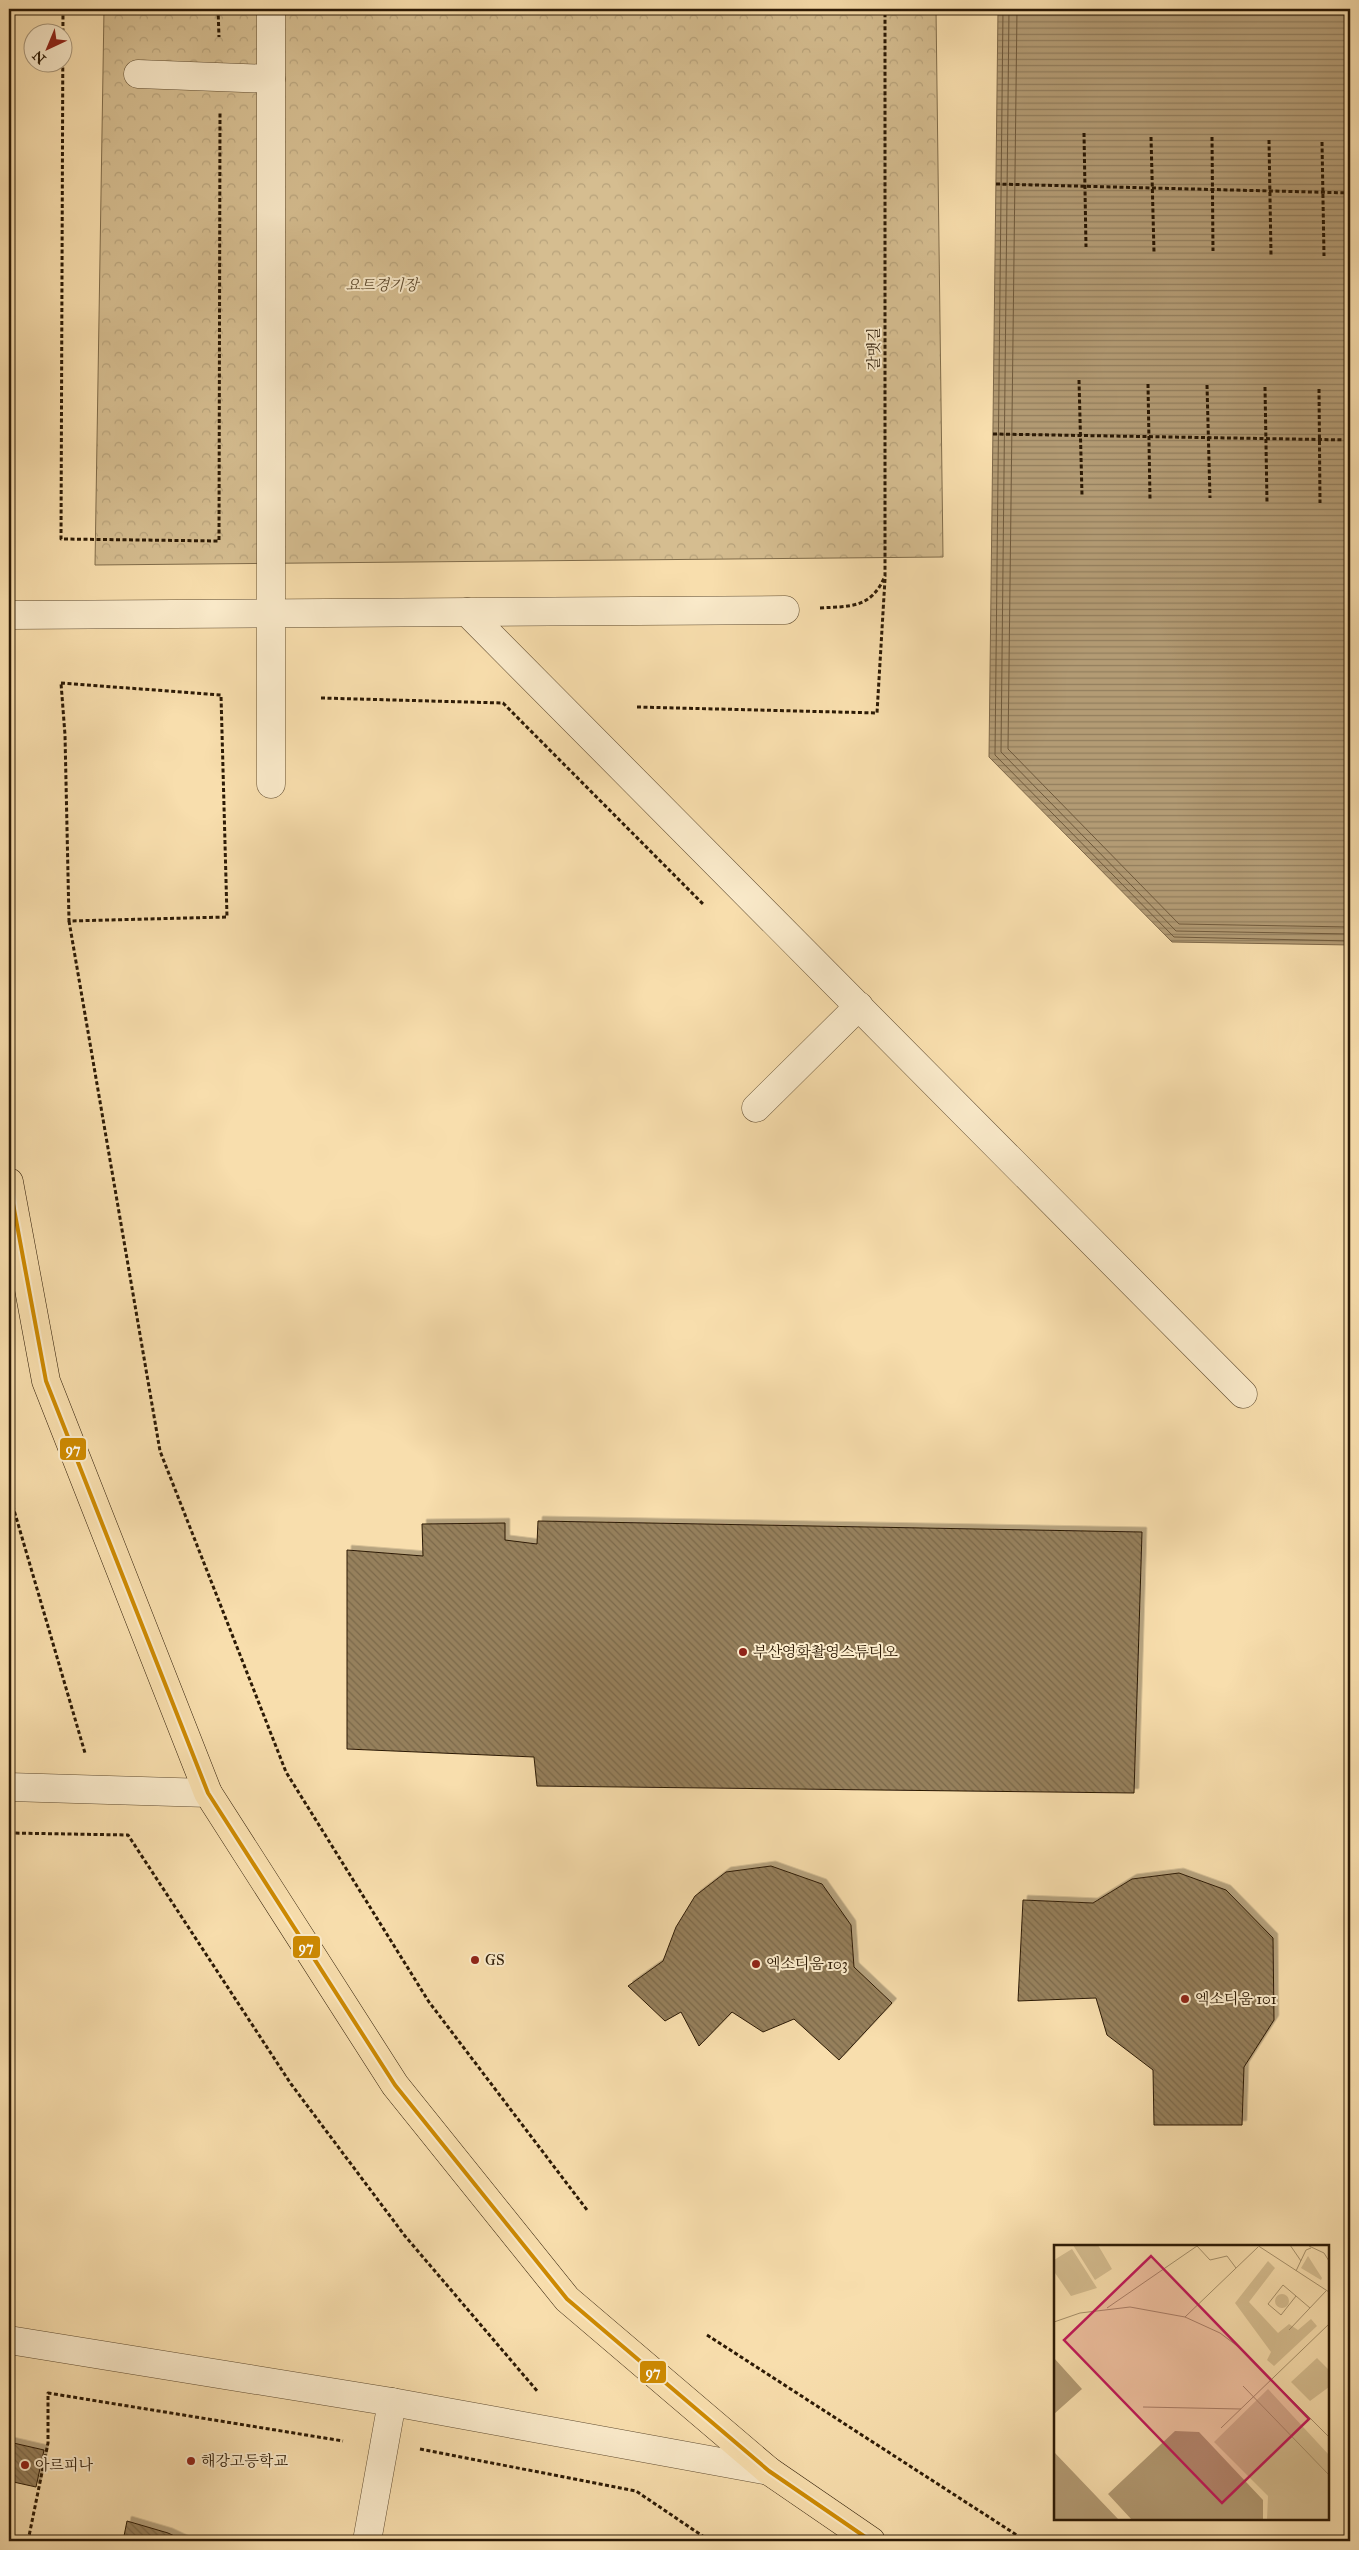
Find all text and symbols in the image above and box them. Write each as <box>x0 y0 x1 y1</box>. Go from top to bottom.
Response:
north arrow <box>22 22 72 72</box>
text: N <box>29 47 49 67</box>
park label: 요트경기장 <box>346 276 421 294</box>
street label: 갈맷길 <box>865 327 883 371</box>
line badge: 97 <box>59 1437 87 1461</box>
text: 97 <box>66 1441 81 1459</box>
place label: 부산영화촬영스튜디오 <box>753 1643 898 1661</box>
marker: 부산영화촬영스튜디오 <box>737 1646 749 1658</box>
line badge: 97 <box>292 1935 321 1959</box>
text: 97 <box>299 1939 314 1957</box>
place label: GS <box>485 1951 505 1969</box>
marker: GS <box>469 1954 481 1966</box>
place label: 엑소디움 103 <box>766 1955 848 1973</box>
marker: 엑소디움 103 <box>750 1958 762 1970</box>
place label: 엑소디움 101 <box>1195 1990 1277 2008</box>
marker: 엑소디움 101 <box>1179 1993 1191 2005</box>
inset map <box>1054 2245 1329 2520</box>
line badge: 97 <box>639 2360 667 2384</box>
text: 97 <box>646 2364 661 2382</box>
place label: 해강고등학교 <box>201 2452 288 2470</box>
marker: 해강고등학교 <box>185 2455 197 2467</box>
place label: 아르피나 <box>35 2456 93 2474</box>
marker: 아르피나 <box>19 2459 31 2471</box>

